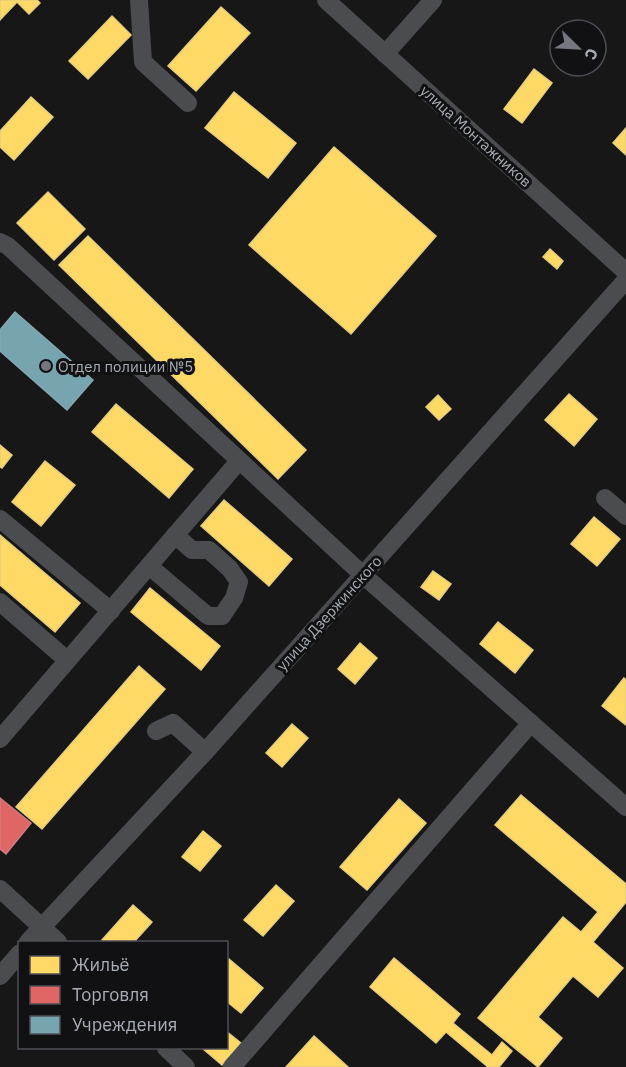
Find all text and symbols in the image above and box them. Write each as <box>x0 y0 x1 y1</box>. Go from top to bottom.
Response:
north arrow <box>548 18 608 78</box>
text: С <box>580 45 603 63</box>
street label: улица Монтажников <box>416 81 536 191</box>
place label: Отдел полиции №5 <box>58 357 193 376</box>
marker: Отдел полиции №5 <box>39 359 53 373</box>
street label: улица Дзержинского <box>272 552 386 674</box>
legend <box>18 941 228 1049</box>
text: Жильё <box>72 953 130 976</box>
text: Торговля <box>72 983 149 1006</box>
text: Учреждения <box>72 1013 177 1036</box>

